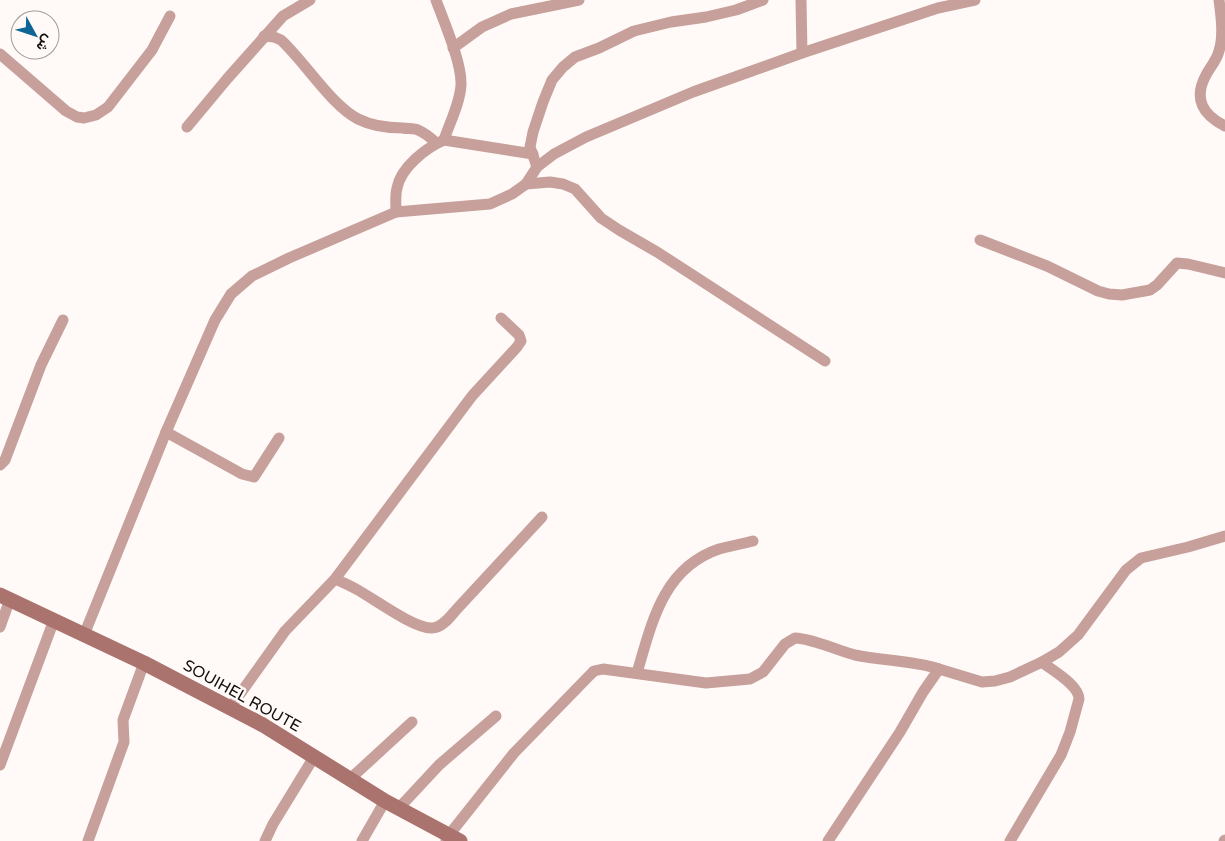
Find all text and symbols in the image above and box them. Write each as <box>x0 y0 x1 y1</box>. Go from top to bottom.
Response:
north arrow <box>10 10 60 60</box>
text: ش <box>33 31 56 55</box>
street label: SOUIHEL ROUTE <box>180 655 304 737</box>

